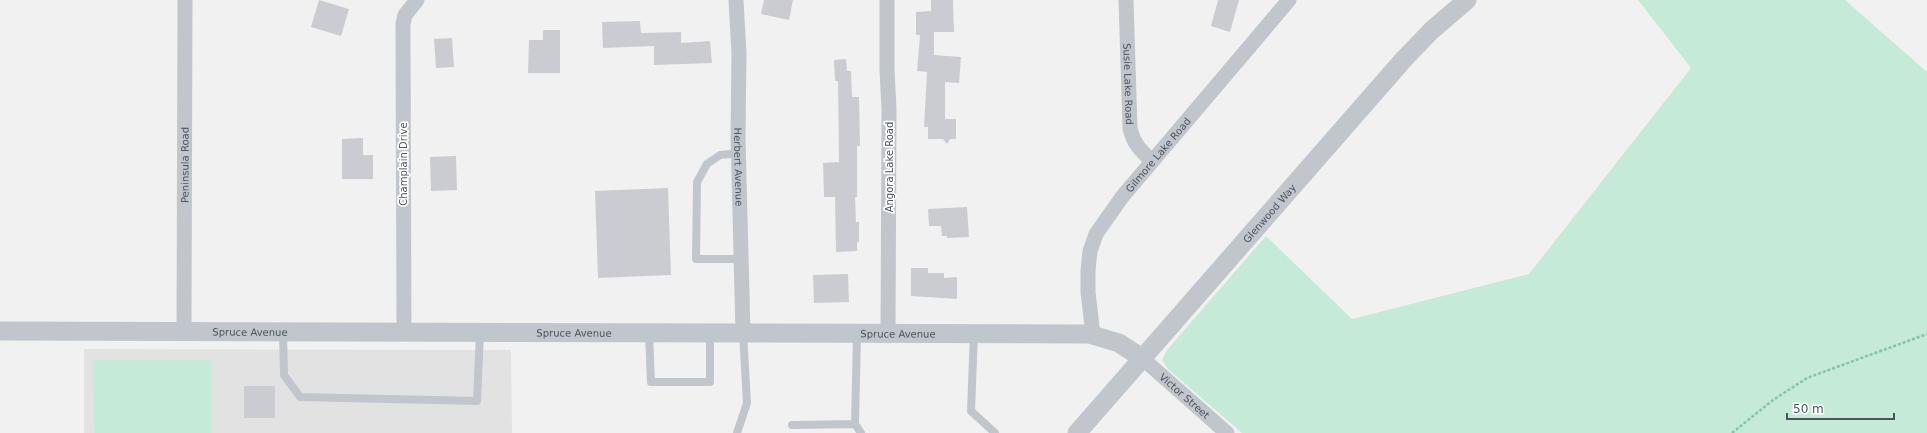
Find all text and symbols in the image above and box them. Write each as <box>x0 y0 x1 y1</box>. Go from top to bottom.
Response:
street label: Susie Lake Road <box>1121 43 1135 125</box>
street label: Gilmore Lake Road <box>1124 116 1193 195</box>
street label: Champlain Drive <box>398 122 409 206</box>
street label: Angora Lake Road <box>884 122 895 212</box>
street label: Peninsula Road <box>179 127 191 203</box>
street label: Herbert Avenue <box>732 127 745 206</box>
street label: Glenwood Way <box>1241 182 1298 245</box>
street label: Spruce Avenue <box>212 327 288 338</box>
street label: Spruce Avenue <box>536 327 612 339</box>
street label: Spruce Avenue <box>860 328 936 340</box>
street label: Victor Street <box>1157 371 1212 421</box>
scale bar <box>1787 395 1894 421</box>
text: 50 m <box>1793 402 1824 416</box>

